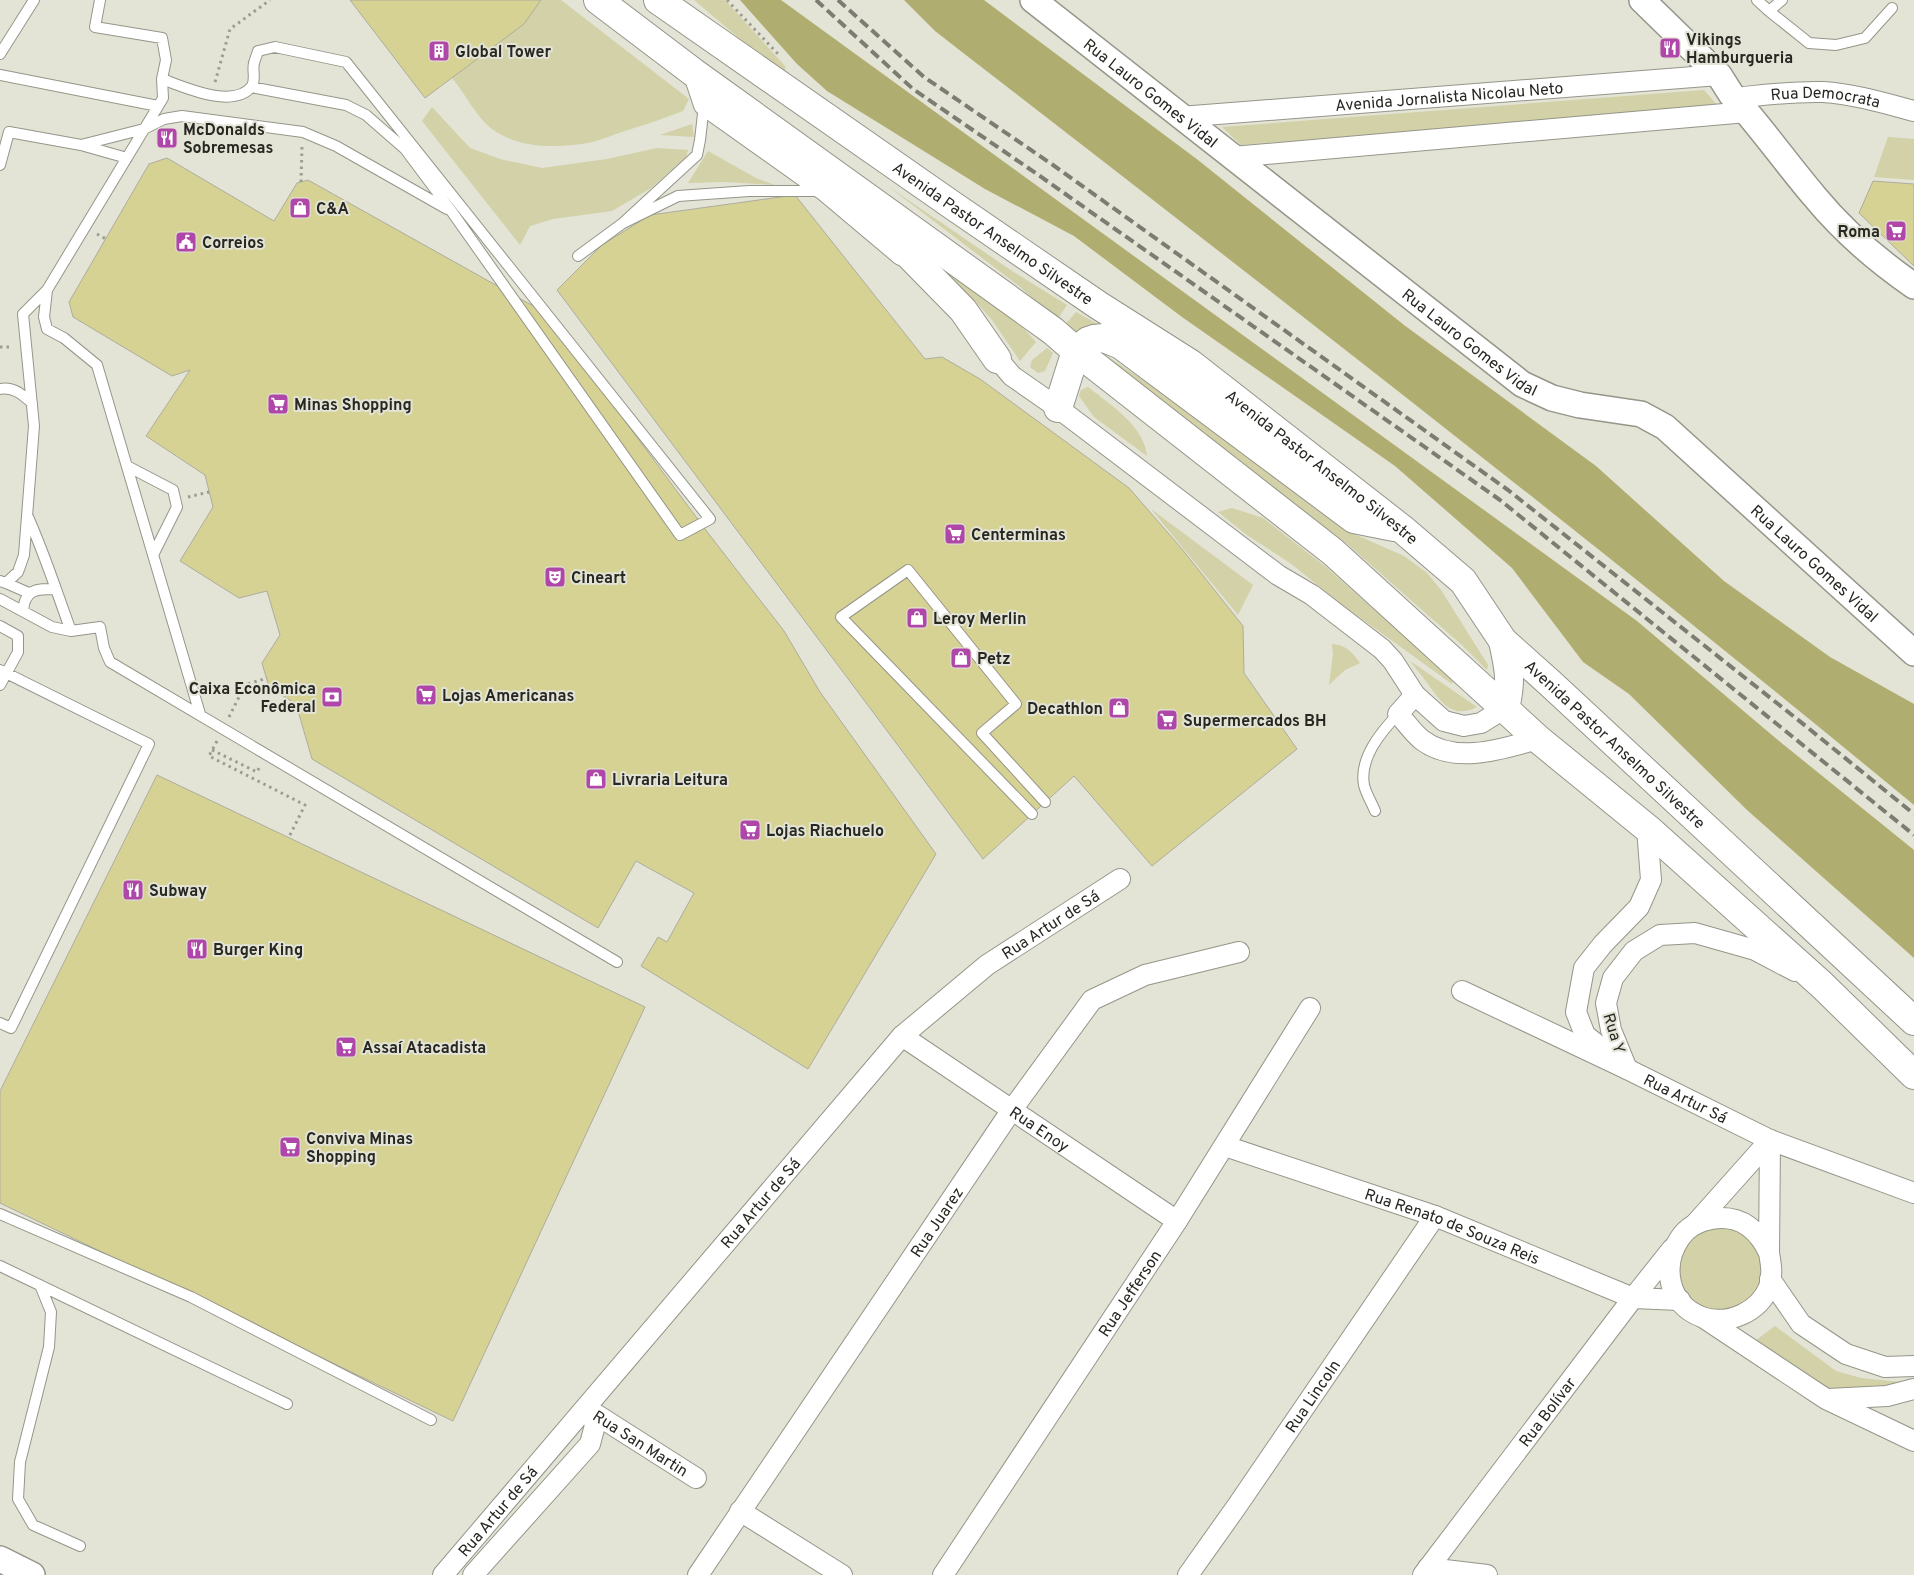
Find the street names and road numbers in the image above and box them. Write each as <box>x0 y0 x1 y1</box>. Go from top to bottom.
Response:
street label: Rua Lauro Gomes Vidal <box>1078 35 1221 153</box>
street label: Avenida Jornalista Nicolau Neto <box>1335 79 1564 117</box>
street label: Rua Democrata <box>1770 84 1882 114</box>
street label: Avenida Pastor Anselmo Silvestre <box>888 158 1096 310</box>
street label: Rua Lauro Gomes Vidal <box>1397 285 1540 402</box>
street label: Avenida Pastor Anselmo Silvestre <box>1221 387 1421 550</box>
street label: Rua Lauro Gomes Vidal <box>1745 501 1882 628</box>
street label: Avenida Pastor Anselmo Silvestre <box>1519 657 1709 834</box>
street label: Rua Artur de Sá <box>999 887 1104 965</box>
street label: Rua Y <box>1597 1011 1629 1056</box>
street label: Rua Artur Sá <box>1639 1071 1730 1129</box>
street label: Rua Enoy <box>1005 1103 1072 1158</box>
street label: Rua Artur de Sá <box>717 1155 806 1253</box>
street label: Rua Juarez <box>907 1184 969 1262</box>
street label: Rua Renato de Souza Reis <box>1362 1185 1542 1270</box>
street label: Rua Jefferson <box>1095 1247 1167 1341</box>
street label: Rua Lincoln <box>1282 1357 1346 1437</box>
street label: Rua Bolívar <box>1516 1374 1581 1452</box>
street label: Rua San Martin <box>588 1407 691 1482</box>
street label: Rua Artur de Sá <box>455 1463 543 1562</box>

